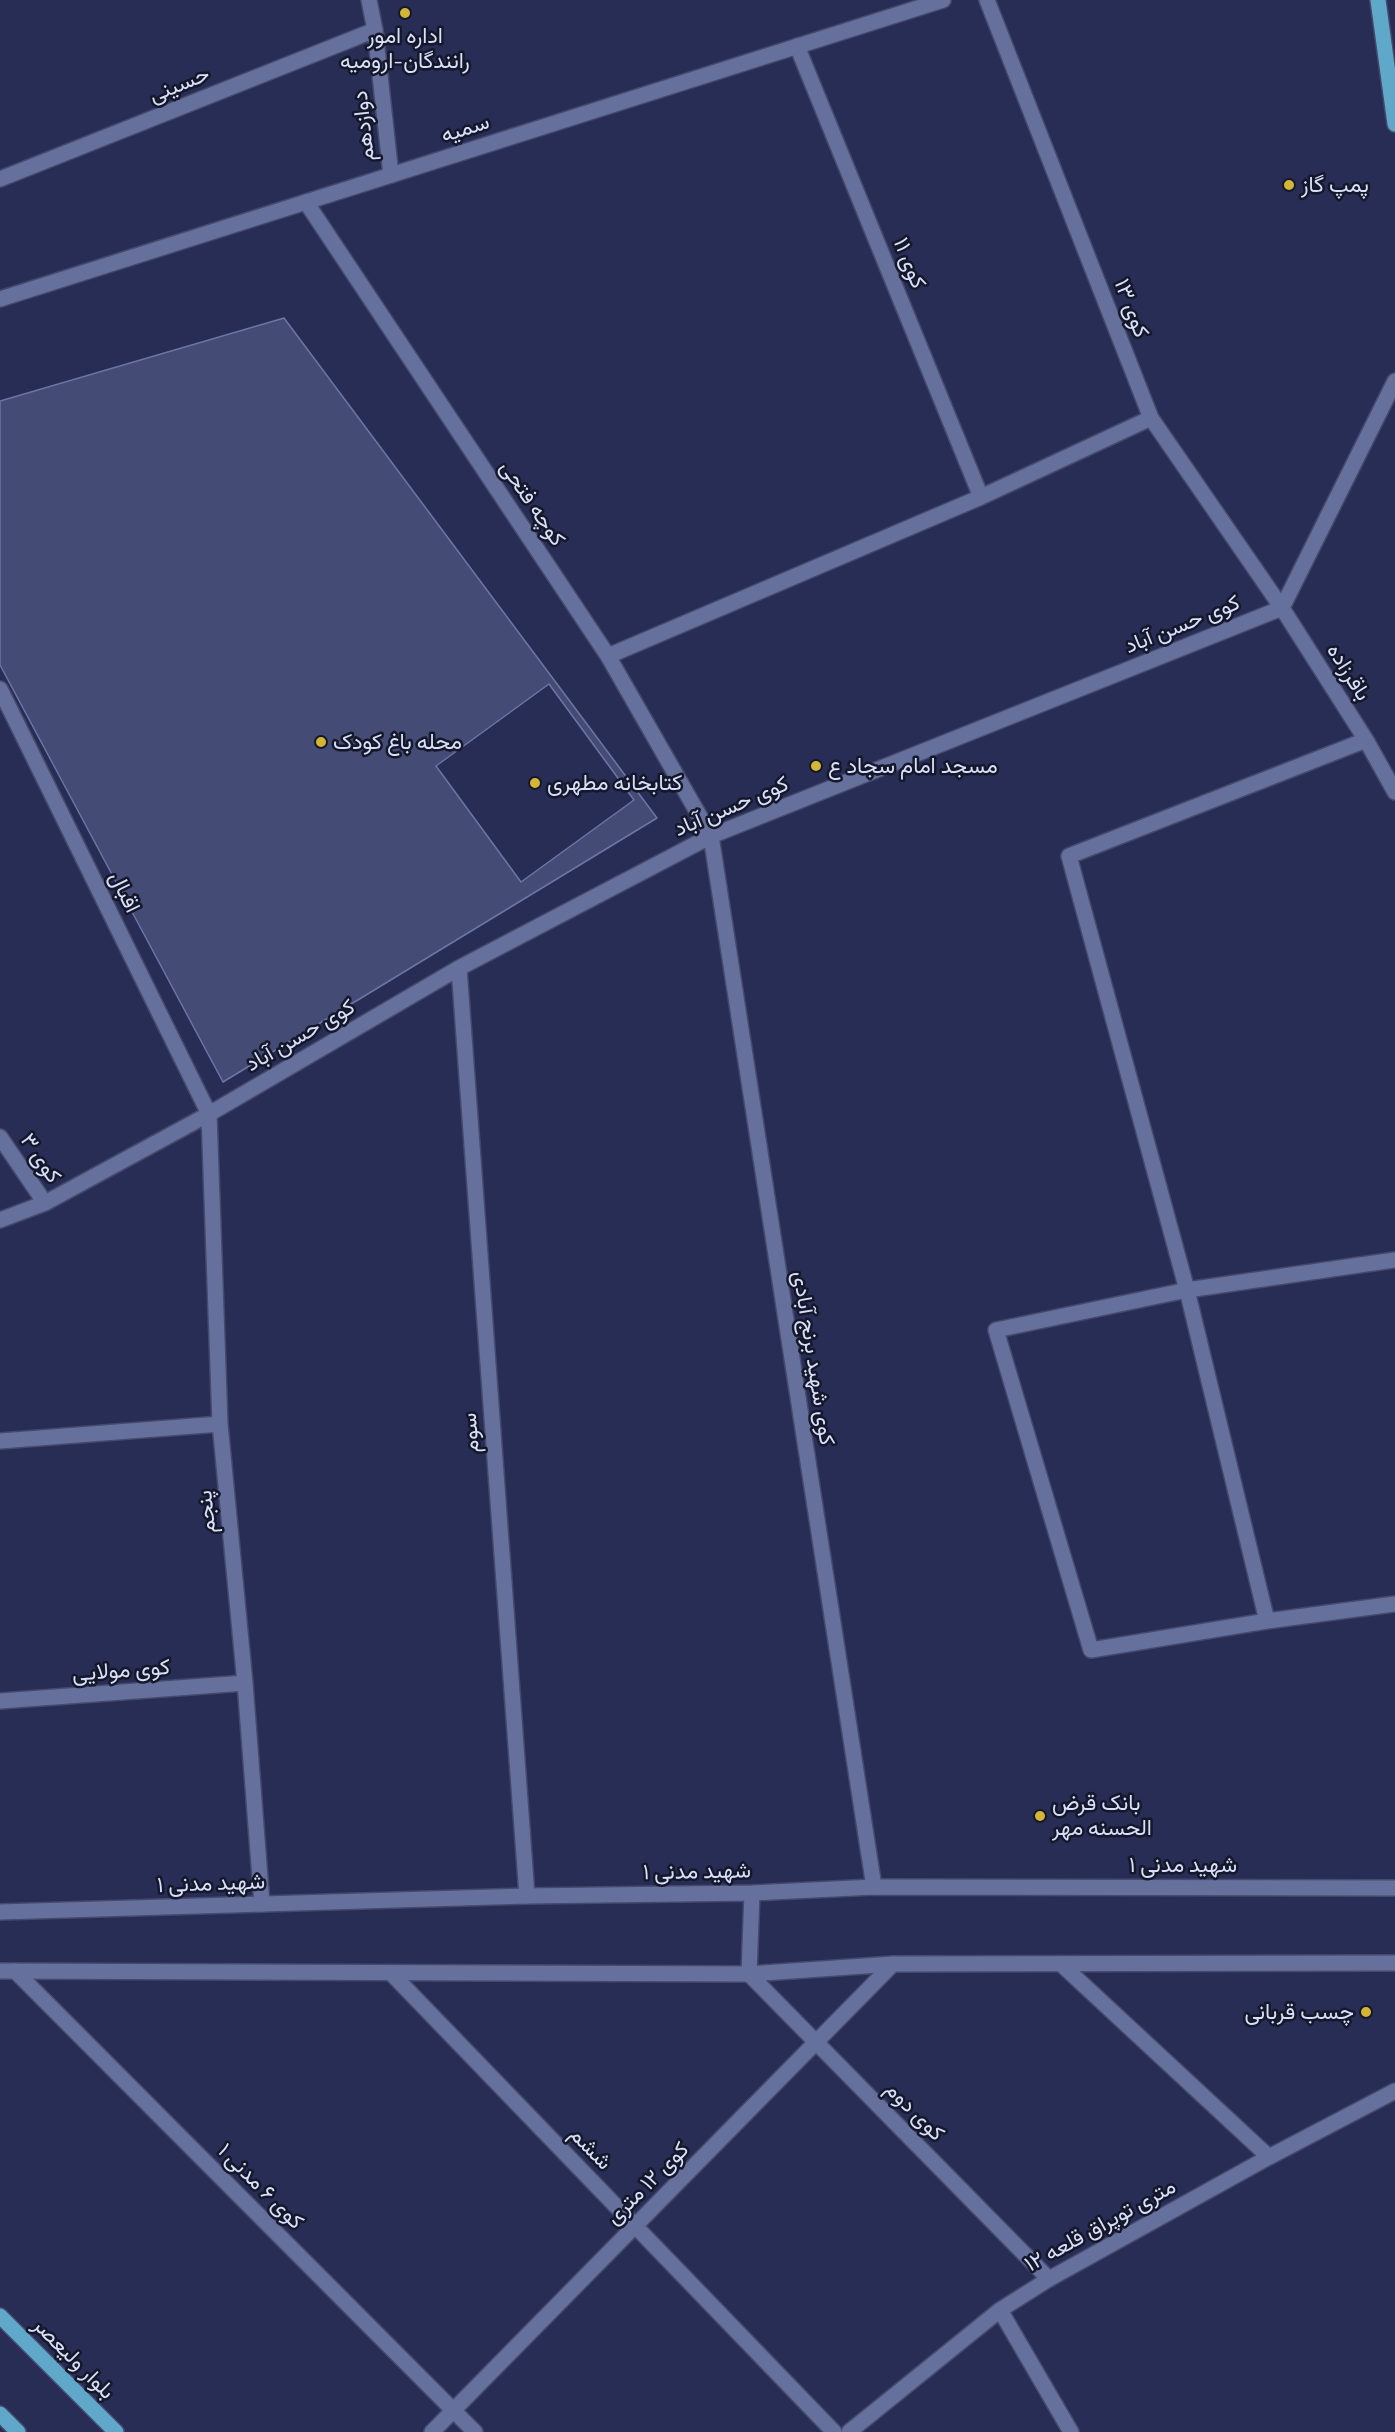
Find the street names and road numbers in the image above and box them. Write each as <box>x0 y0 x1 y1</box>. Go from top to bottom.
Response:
street label: حسینی <box>145 60 213 108</box>
street label: دوازدهم <box>346 89 380 163</box>
street label: سمیه <box>437 108 493 148</box>
street label: کوی ۱۱ <box>888 234 932 292</box>
street label: کوی ۱۳ <box>1109 275 1155 341</box>
street label: کوچه فتحی <box>495 455 571 551</box>
street label: کوی حسن آباد <box>1121 589 1243 659</box>
street label: باقرزاده <box>1321 639 1377 705</box>
street label: کوی حسن آباد <box>670 770 792 842</box>
street label: اقبال <box>104 867 146 917</box>
street label: کوی حسن آباد <box>241 993 359 1077</box>
street label: کوی ۳ <box>15 1128 67 1188</box>
street label: کوی شهید برنج آبادی <box>787 1269 841 1447</box>
street label: سوم <box>455 1412 485 1454</box>
street label: پنجم <box>191 1489 221 1535</box>
street label: کوی مولایی <box>71 1653 171 1687</box>
street label: شهید مدنی ۱ <box>1129 1852 1237 1878</box>
street label: شهید مدنی ۱ <box>643 1857 751 1885</box>
street label: شهید مدنی ۱ <box>157 1868 265 1898</box>
street label: کوی دوم <box>880 2076 950 2146</box>
street label: ششم <box>564 2121 618 2175</box>
street label: کوی ۱۲ متری <box>600 2136 694 2230</box>
street label: کوی ۶ مدنی ۱ <box>212 2137 310 2235</box>
street label: ۱۲ متری توپراق قلعه <box>1020 2173 1180 2277</box>
street label: بلوار ولیعصر <box>28 2312 120 2404</box>

